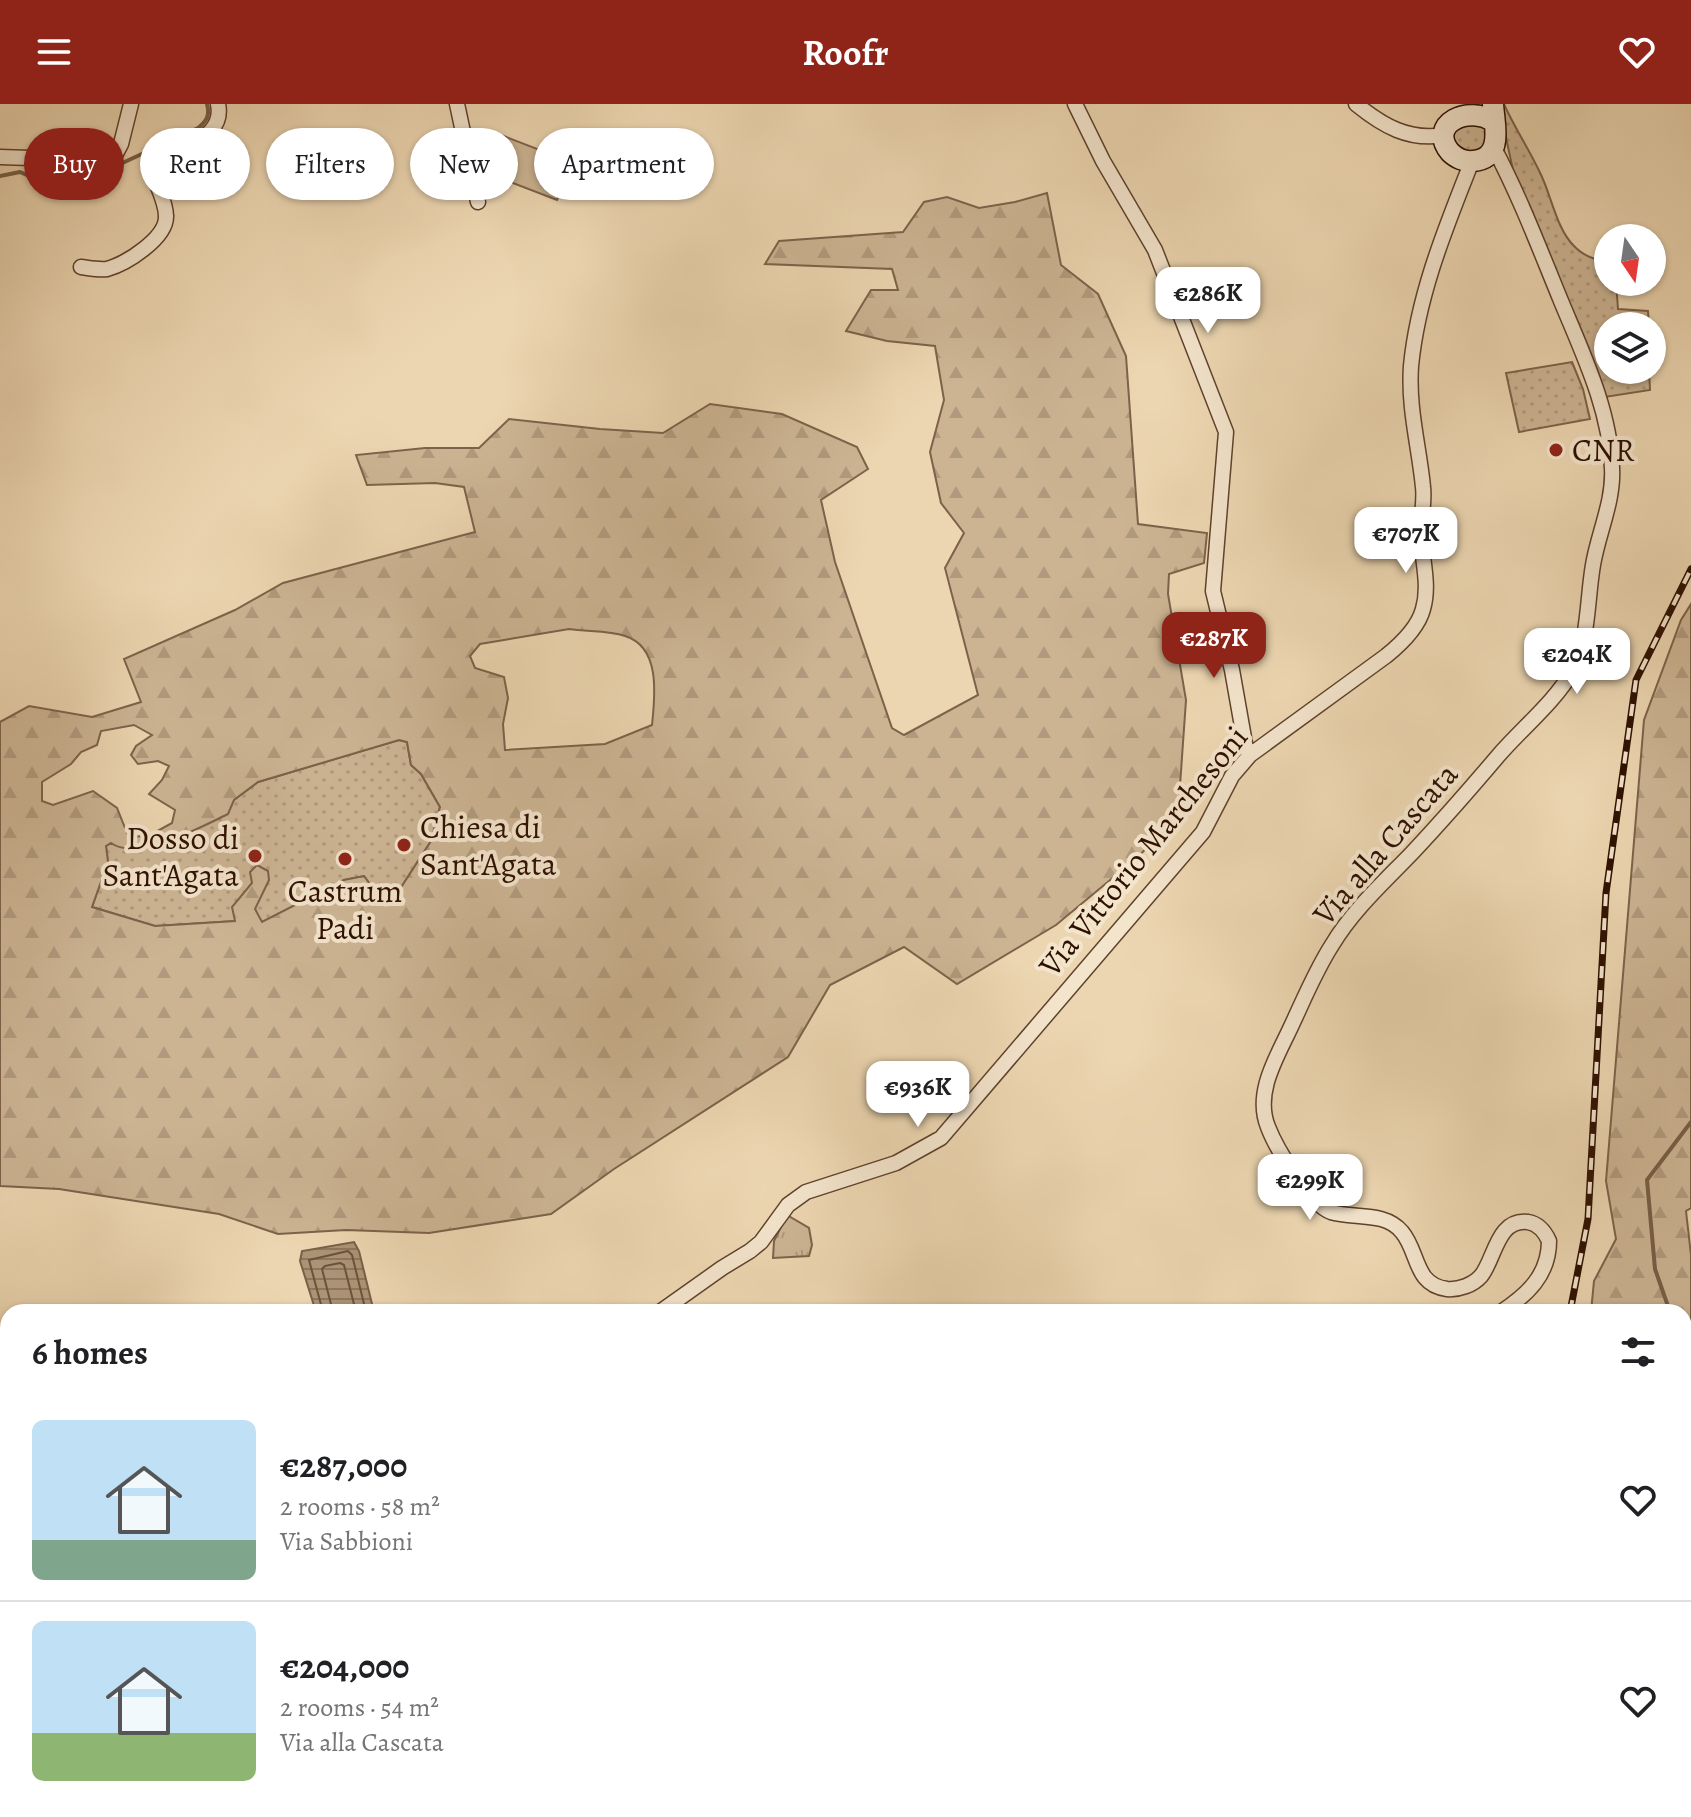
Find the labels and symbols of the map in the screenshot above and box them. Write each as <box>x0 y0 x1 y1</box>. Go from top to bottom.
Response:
north arrow <box>1594 224 1666 296</box>
pin: €286K <box>1152 267 1264 335</box>
place label: CNR <box>1572 428 1635 472</box>
marker: CNR <box>1547 441 1565 459</box>
pin: €707K <box>1350 507 1462 575</box>
pin: €287K <box>1158 612 1270 680</box>
pin: €204K <box>1521 628 1633 696</box>
street label: Via Vittorio Marchesoni <box>1028 717 1258 986</box>
street label: Via alla Cascata <box>1302 753 1468 935</box>
place label: Chiesa di Sant'Agata <box>420 805 557 886</box>
place label: Dosso di Sant'Agata <box>103 816 239 897</box>
marker: Chiesa di Sant'Agata <box>395 836 413 854</box>
marker: Dosso di Sant'Agata <box>246 847 264 865</box>
marker: Castrum Padi <box>336 850 354 868</box>
place label: Castrum Padi <box>288 869 402 950</box>
pin: €936K <box>862 1061 974 1129</box>
pin: €299K <box>1254 1154 1366 1222</box>

